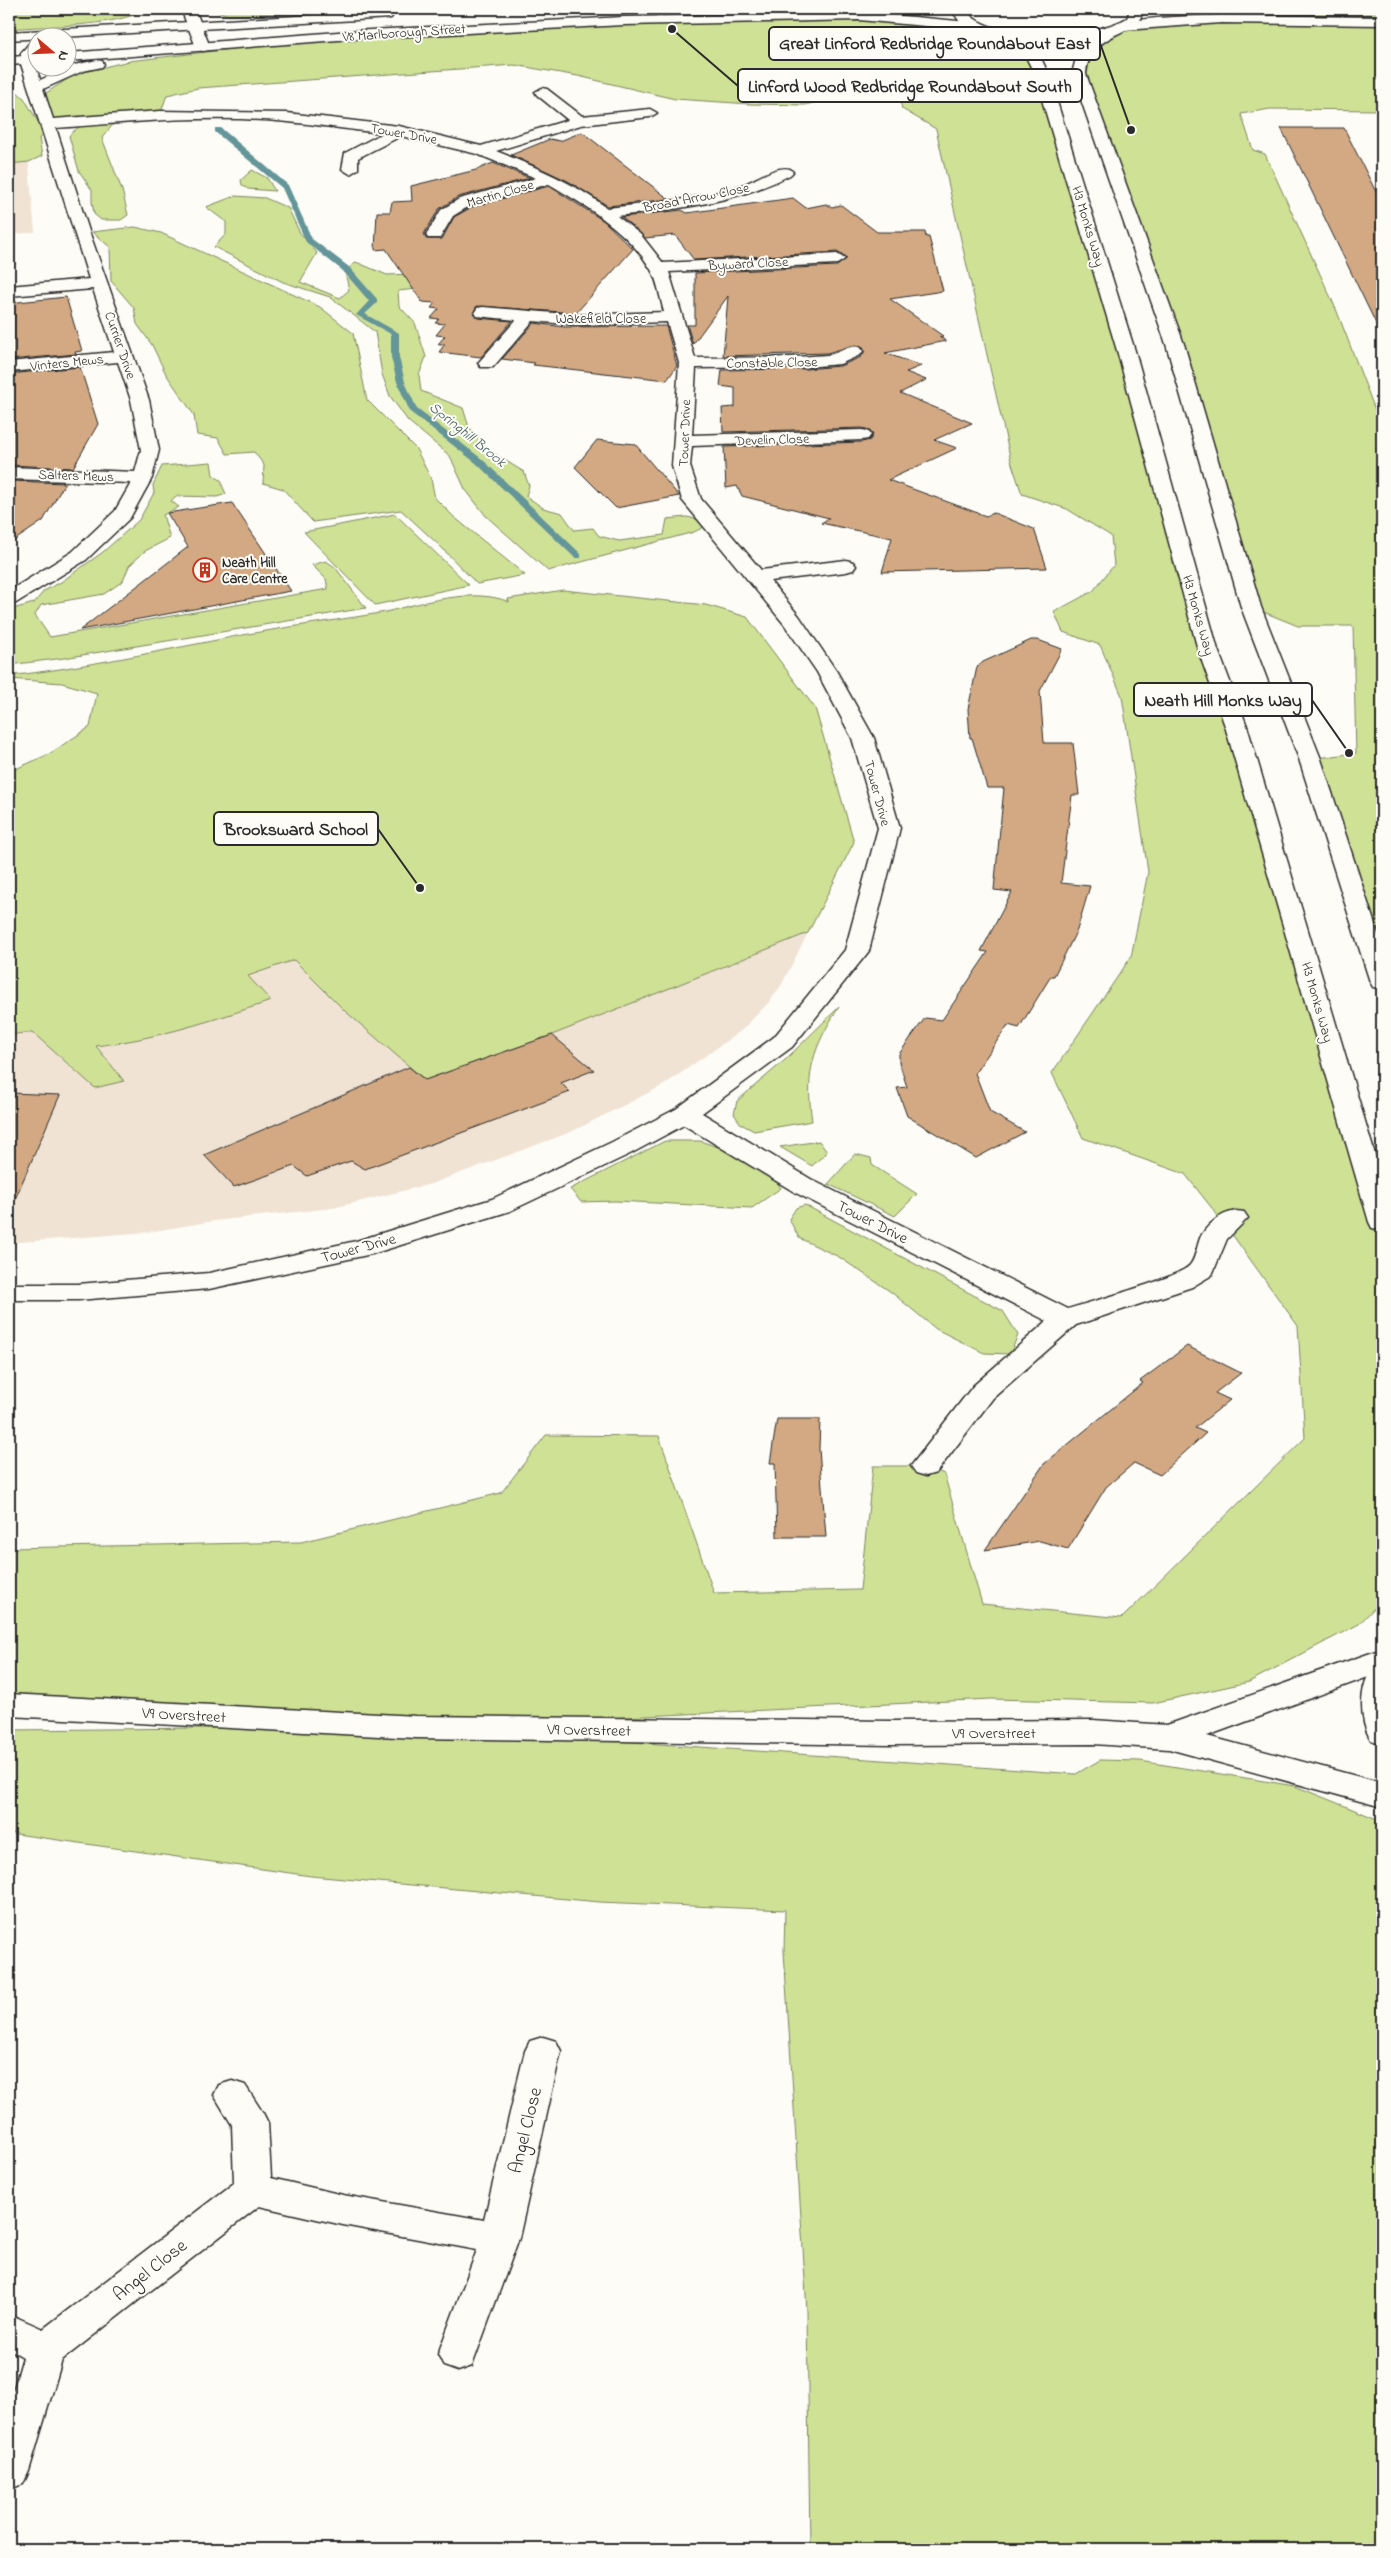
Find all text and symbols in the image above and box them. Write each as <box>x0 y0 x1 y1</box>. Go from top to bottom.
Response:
street label: V8 Marlborough Street <box>341 19 467 49</box>
callout: Great Linford Redbridge Roundabout East <box>769 27 1100 60</box>
north arrow <box>28 28 78 78</box>
text: Great Linford Redbridge Roundabout East <box>779 32 1092 59</box>
text: N <box>51 48 74 64</box>
callout: Linford Wood Redbridge Roundabout South <box>738 69 1082 102</box>
text: Linford Wood Redbridge Roundabout South <box>748 75 1072 102</box>
street label: Tower Drive <box>369 118 439 151</box>
street label: Martin Close <box>464 175 537 214</box>
street label: Broad Arrow Close <box>640 178 752 219</box>
street label: H3 Monks Way <box>1064 184 1110 270</box>
street label: Byward Close <box>706 252 790 278</box>
street label: Currier Drive <box>98 309 141 383</box>
street label: Wakefield Close <box>556 309 647 330</box>
street label: Vinters Mews <box>28 349 105 378</box>
street label: Constable Close <box>726 352 818 375</box>
water label: Springhill Brook <box>423 397 512 475</box>
street label: Tower Drive <box>674 398 697 467</box>
street label: Develin Close <box>733 429 810 452</box>
street label: Salters Mews <box>38 465 114 488</box>
place label: Neath Hill Care Centre <box>222 553 288 590</box>
building icon: Neath Hill Care Centre <box>192 557 218 583</box>
street label: H3 Monks Way <box>1175 573 1219 659</box>
callout: Neath Hill Monks Way <box>1134 683 1312 716</box>
text: Neath Hill Monks Way <box>1144 689 1302 716</box>
street label: Tower Drive <box>858 758 896 829</box>
callout: Brooksward School <box>214 812 378 845</box>
text: Brooksward School <box>223 818 368 844</box>
street label: H3 Monks Way <box>1294 960 1338 1046</box>
street label: Tower Drive <box>832 1195 913 1251</box>
street label: Tower Drive <box>318 1227 400 1270</box>
street label: V9 Overstreet <box>140 1702 227 1730</box>
street label: V9 Overstreet <box>546 1718 632 1744</box>
street label: V9 Overstreet <box>951 1722 1037 1746</box>
street label: Angel Close <box>503 2084 552 2177</box>
street label: Angel Close <box>108 2233 195 2310</box>

